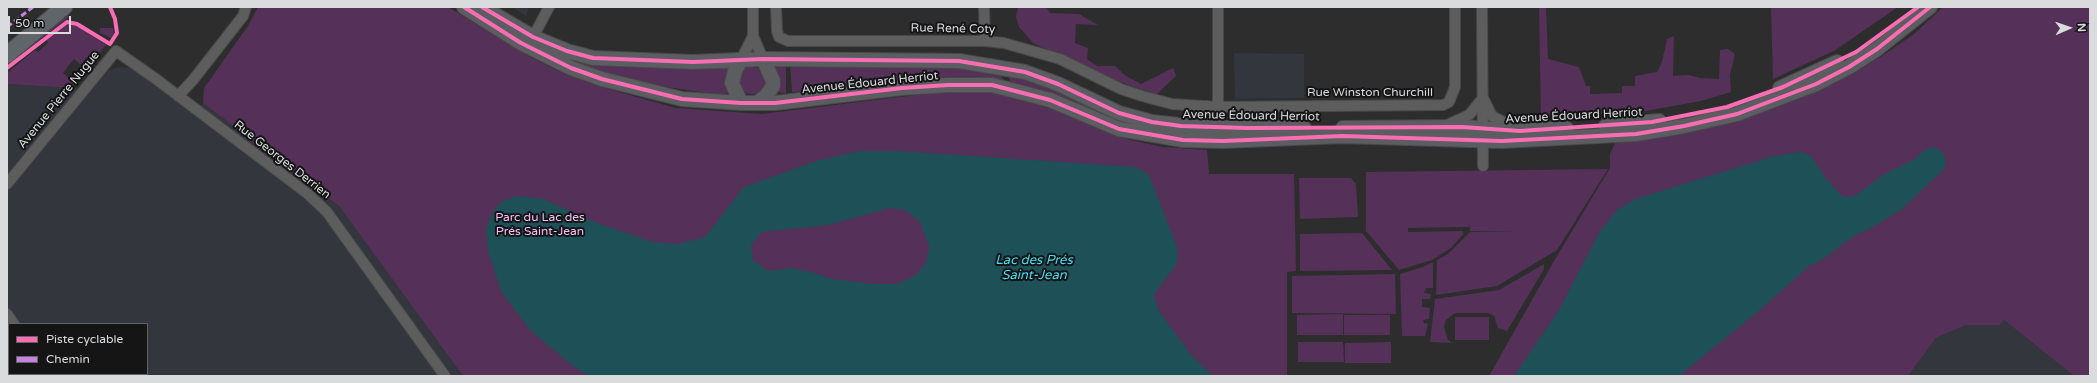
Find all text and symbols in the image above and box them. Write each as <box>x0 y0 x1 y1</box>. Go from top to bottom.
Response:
scale bar <box>10 8 73 34</box>
north arrow <box>2049 8 2089 48</box>
text: 50 m <box>15 16 44 30</box>
street label: Rue René Coty <box>911 21 995 37</box>
text: N <box>2075 23 2088 32</box>
street label: Avenue Pierre Nugue <box>15 48 103 152</box>
street label: Avenue Édouard Herriot <box>801 69 939 97</box>
street label: Rue Winston Churchill <box>1307 86 1433 100</box>
street label: Avenue Édouard Herriot <box>1505 105 1643 127</box>
street label: Avenue Édouard Herriot <box>1182 108 1320 124</box>
street label: Rue Georges Derrien <box>231 118 333 202</box>
park label: Parc du Lac des Prés Saint-Jean <box>495 211 585 239</box>
water label: Lac des Prés Saint-Jean <box>995 253 1073 284</box>
legend <box>8 323 148 375</box>
text: Piste cyclable <box>46 332 123 346</box>
text: Chemin <box>46 352 90 366</box>

